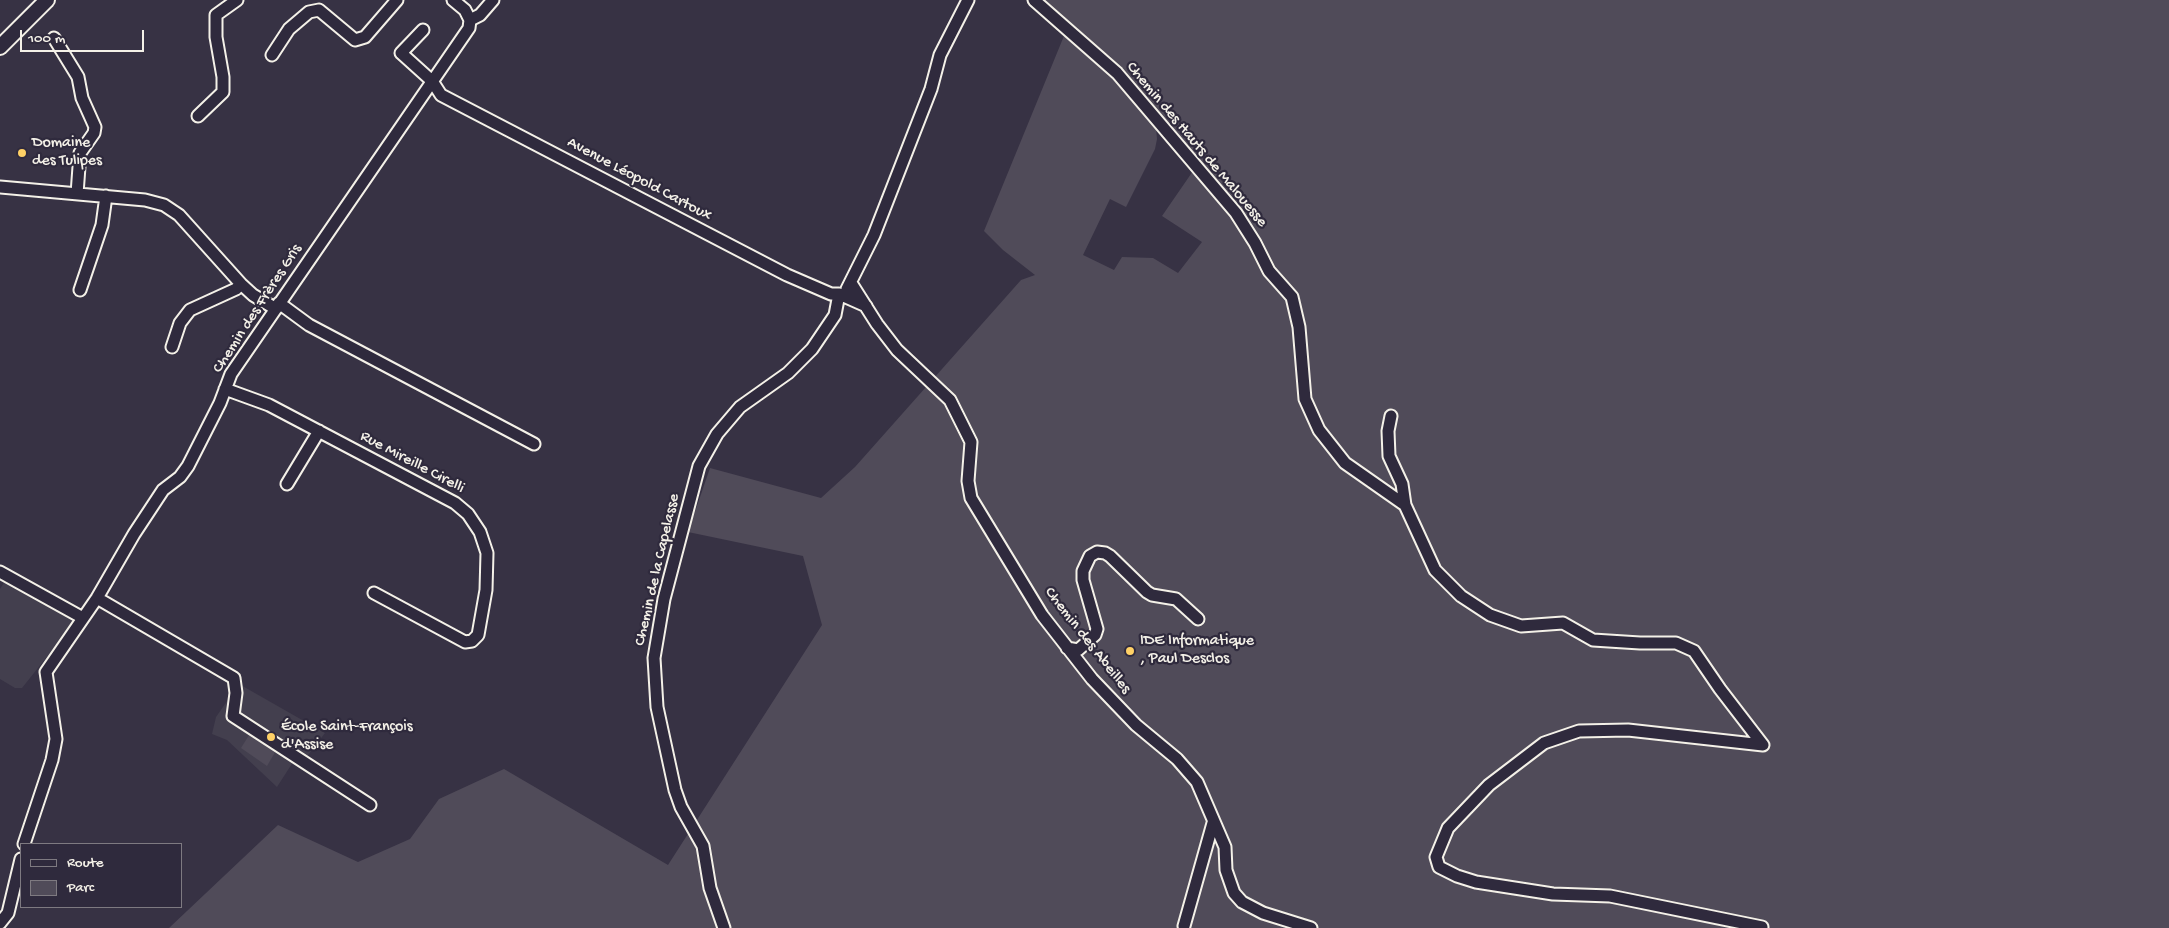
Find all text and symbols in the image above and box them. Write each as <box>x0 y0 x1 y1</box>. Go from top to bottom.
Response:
scale bar <box>22 20 146 52</box>
text: 100 m <box>28 30 65 48</box>
street label: Chemin des Hauts de Malouesse <box>1121 58 1271 232</box>
place label: Domaine des Tulipes <box>32 134 102 172</box>
street label: Avenue Léopold Cartoux <box>563 134 715 226</box>
marker: Domaine des Tulipes <box>16 147 28 159</box>
street label: Chemin des Frères Gris <box>209 241 307 377</box>
street label: Rue Mireille Cirelli <box>356 427 468 499</box>
street label: Chemin de la Capelasse <box>631 492 685 648</box>
street label: Chemin des Abeilles <box>1039 584 1135 698</box>
place label: IDE Informatique , Paul Desclos <box>1140 632 1254 670</box>
marker: IDE Informatique , Paul Desclos <box>1124 645 1136 657</box>
place label: École Saint-François d'Assise <box>281 718 413 756</box>
marker: École Saint-François d'Assise <box>265 731 277 743</box>
legend <box>20 843 182 908</box>
text: Route <box>67 854 104 872</box>
text: Parc <box>67 879 94 897</box>

